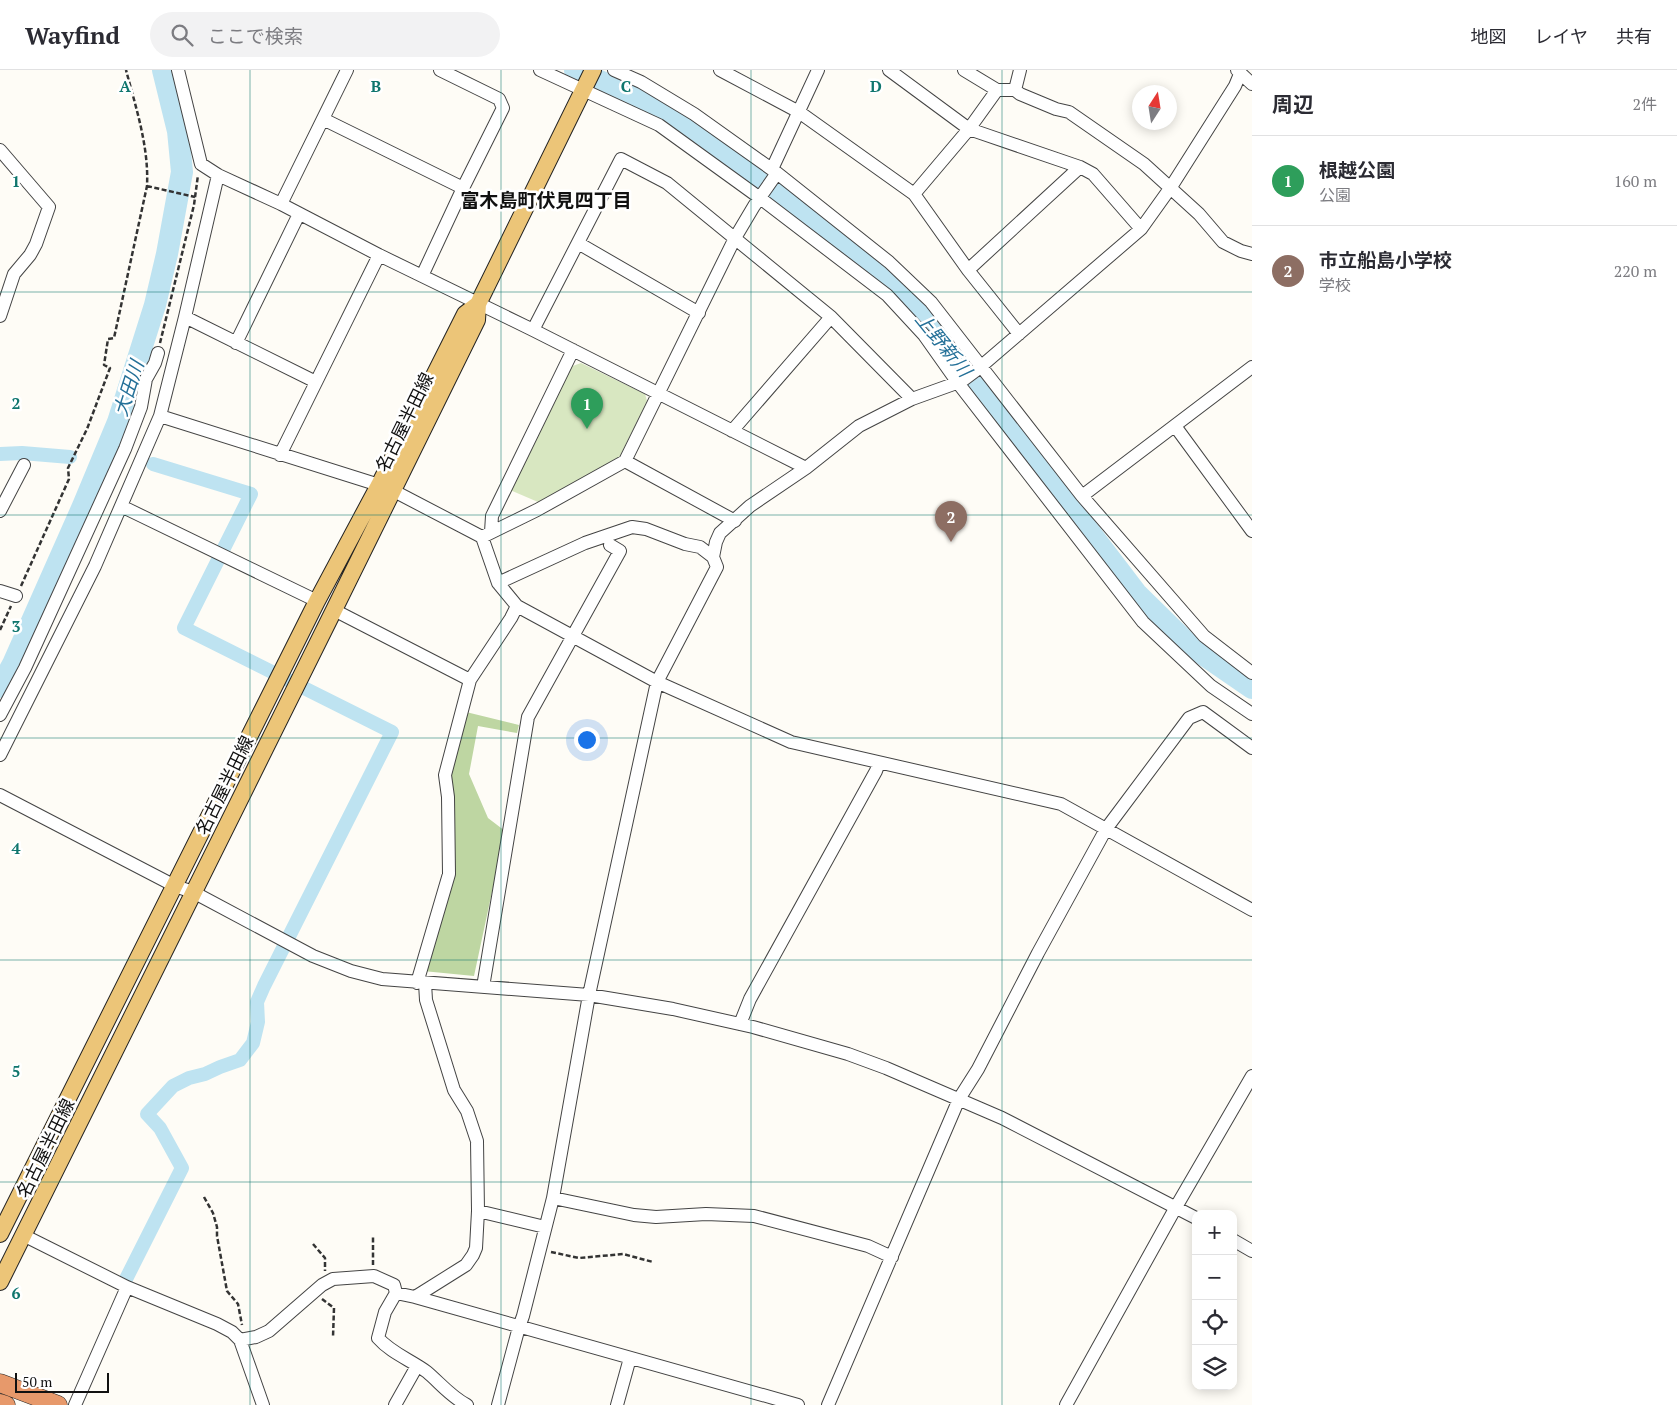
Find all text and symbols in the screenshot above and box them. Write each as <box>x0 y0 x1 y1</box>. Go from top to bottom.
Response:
search box <box>150 12 500 57</box>
text: Wayfind <box>25 19 120 51</box>
icon: search <box>168 21 196 49</box>
text: ここで検索 <box>208 23 303 48</box>
text: 地図 <box>1471 24 1507 48</box>
text: レイヤ <box>1535 24 1588 48</box>
text: 共有 <box>1616 24 1652 48</box>
text: A <box>119 75 131 97</box>
text: B <box>371 75 381 97</box>
text: C <box>621 75 631 97</box>
text: D <box>870 75 882 97</box>
north arrow <box>1132 85 1177 130</box>
text: 周辺 <box>1272 90 1314 118</box>
text: 2件 <box>1632 93 1657 115</box>
text: 根越公園 <box>1319 157 1395 182</box>
text: 1 <box>11 170 21 192</box>
text: 1 <box>1283 170 1293 192</box>
text: 160 m <box>1614 170 1657 192</box>
text: 公園 <box>1319 184 1351 206</box>
district label: 富木島町伏見四丁目 <box>460 187 632 212</box>
text: 市立船島小学校 <box>1319 247 1452 272</box>
text: 2 <box>1283 260 1293 282</box>
text: 220 m <box>1614 260 1657 282</box>
text: 学校 <box>1319 274 1351 296</box>
water label: 上野新川 <box>910 307 979 383</box>
water label: 大田川 <box>107 355 149 419</box>
street label: 名古屋半田線 <box>370 368 438 476</box>
pin: 1 <box>571 388 603 429</box>
text: 2 <box>11 392 21 414</box>
pin: 2 <box>935 501 967 542</box>
text: 3 <box>11 615 21 637</box>
your location <box>574 727 600 753</box>
street label: 名古屋半田線 <box>190 731 258 839</box>
text: 4 <box>11 837 21 859</box>
text: 5 <box>11 1060 21 1082</box>
street label: 名古屋半田線 <box>11 1094 79 1202</box>
map controls <box>1192 1210 1237 1390</box>
button: + <box>1192 1210 1237 1255</box>
button: − <box>1192 1255 1237 1300</box>
text: 6 <box>11 1282 21 1304</box>
button: locate <box>1192 1300 1237 1345</box>
button: layers <box>1192 1345 1237 1390</box>
scale bar <box>15 1370 109 1393</box>
text: 50 m <box>22 1372 52 1391</box>

